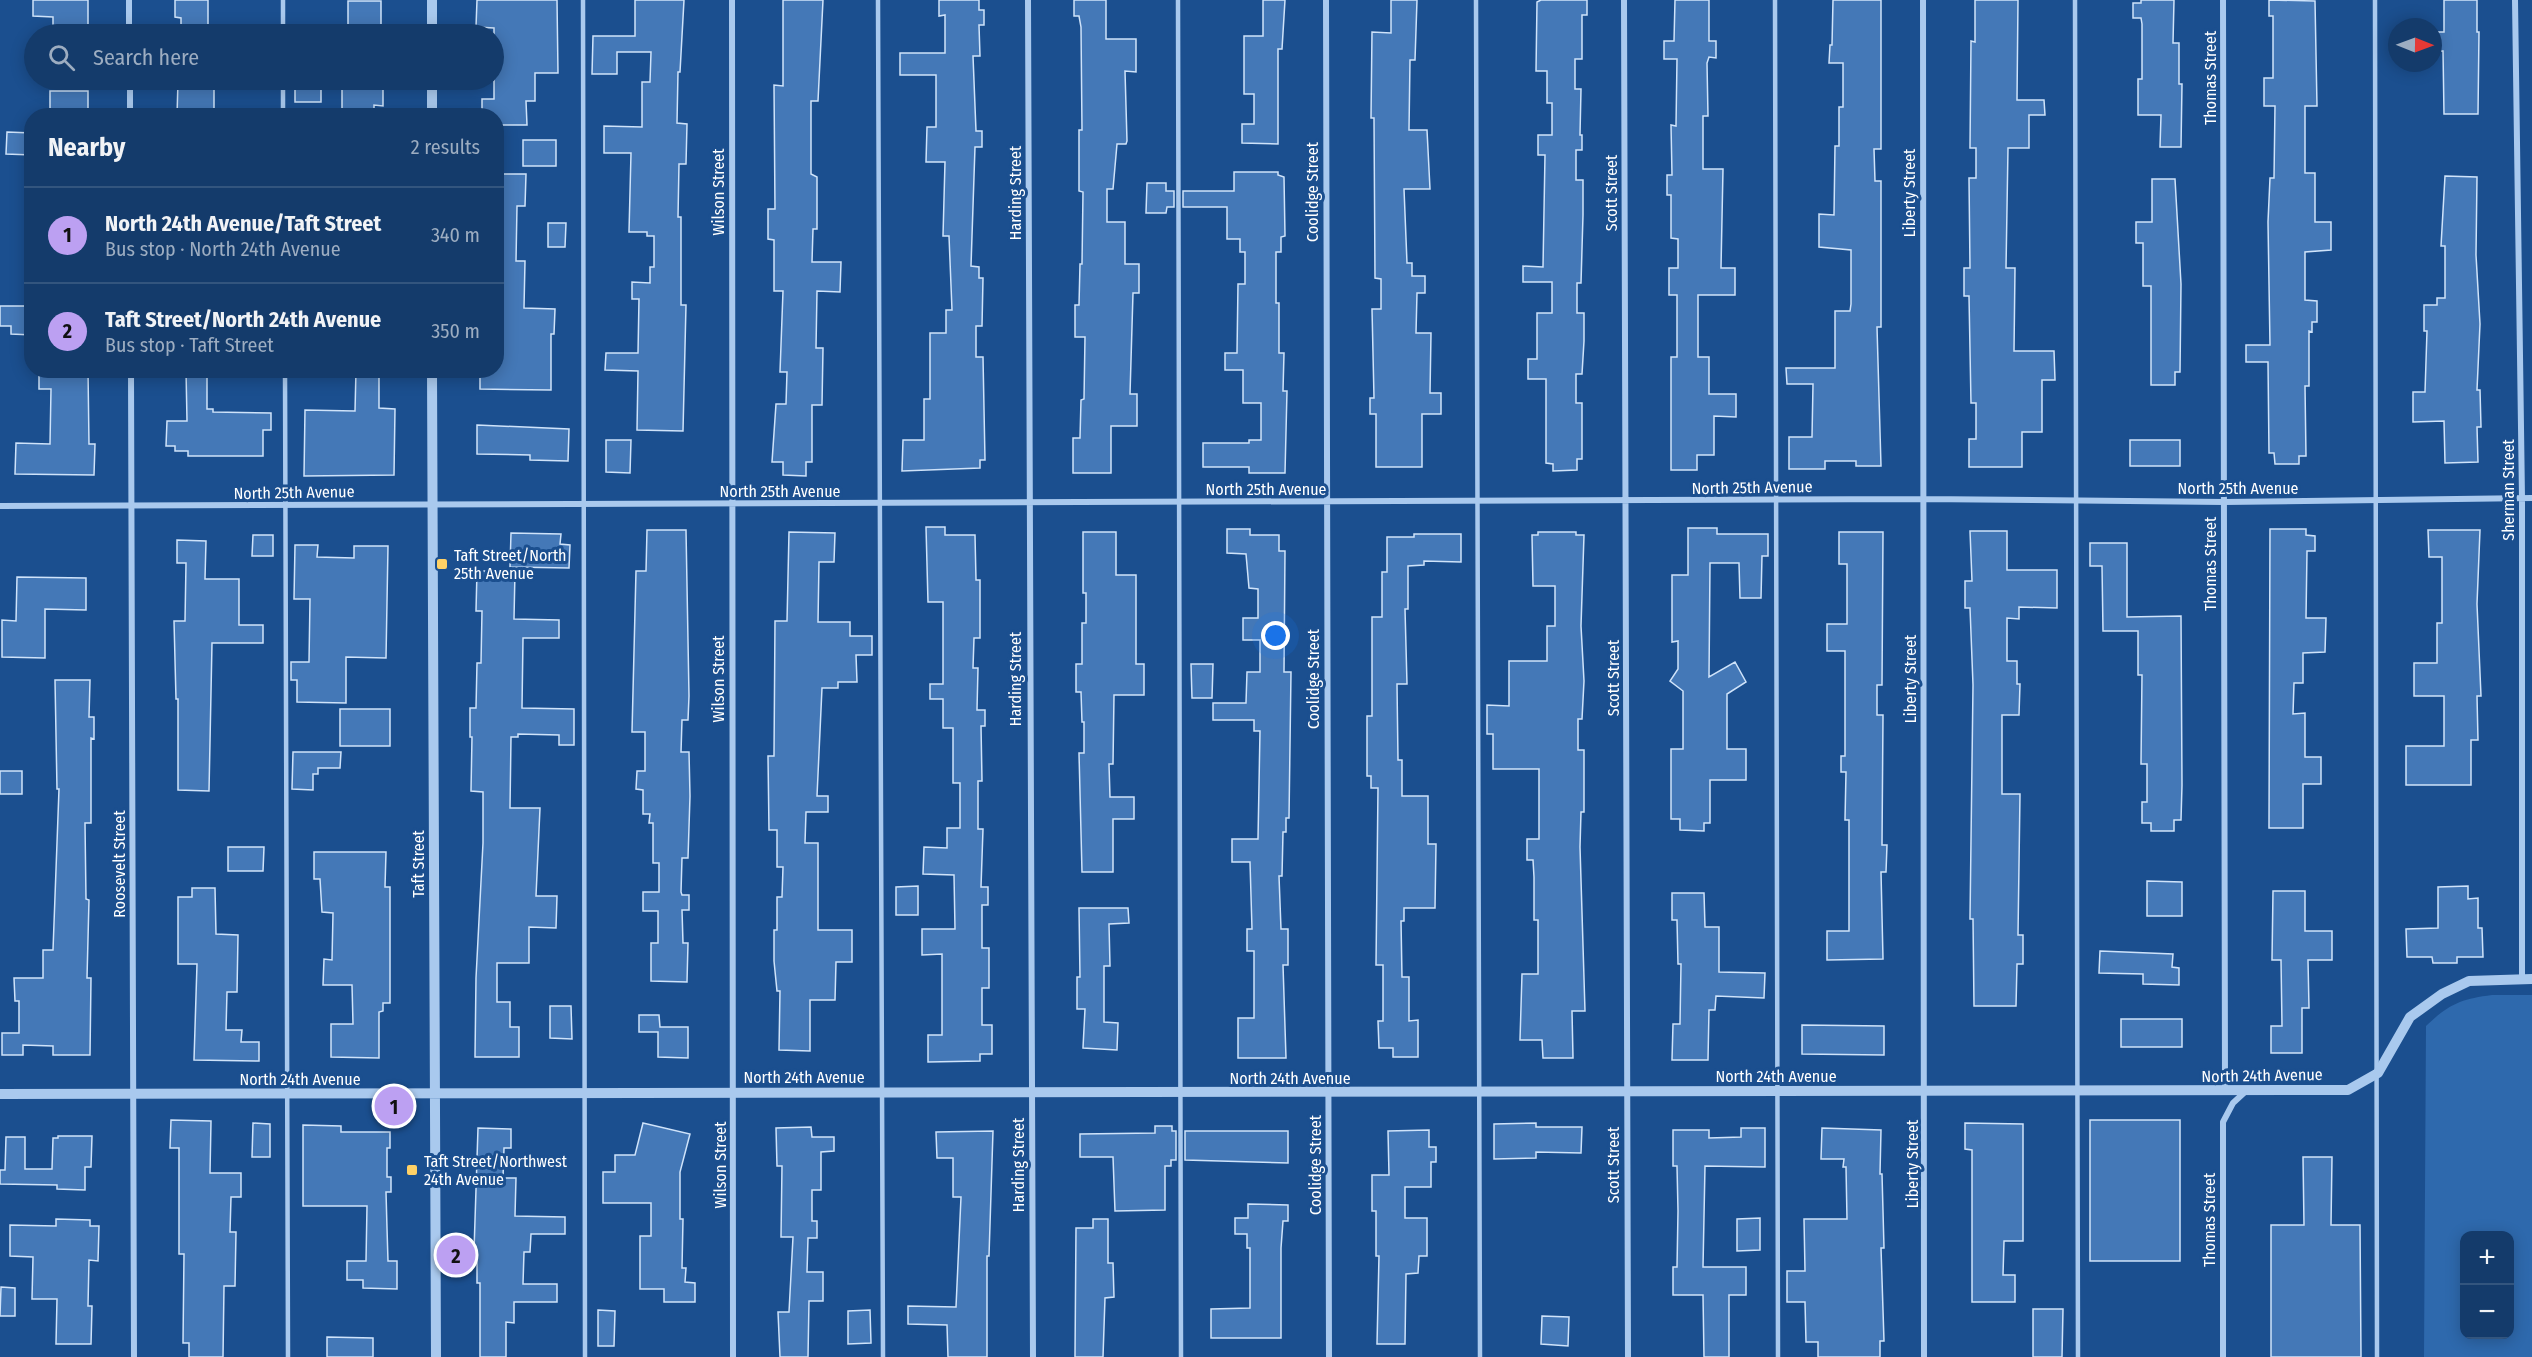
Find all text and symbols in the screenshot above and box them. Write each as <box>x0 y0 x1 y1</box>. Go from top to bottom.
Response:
north arrow <box>2388 18 2442 72</box>
search box <box>24 24 504 90</box>
street label: Thomas Street <box>2201 30 2220 125</box>
icon: search <box>45 41 78 74</box>
text: Search here <box>93 44 199 71</box>
text: Nearby <box>48 132 125 163</box>
text: 2 results <box>411 135 480 159</box>
street label: Coolidge Street <box>1303 141 1322 242</box>
street label: Harding Street <box>1006 145 1025 240</box>
street label: Wilson Street <box>709 148 728 236</box>
street label: Liberty Street <box>1900 148 1919 237</box>
street label: Scott Street <box>1602 154 1621 231</box>
text: North 24th Avenue/Taft Street <box>105 210 381 237</box>
text: 1 <box>63 223 72 247</box>
text: 340 m <box>431 223 480 247</box>
text: Bus stop · North 24th Avenue <box>105 237 341 261</box>
text: Taft Street/North 24th Avenue <box>105 306 381 333</box>
text: 2 <box>63 319 72 343</box>
text: 350 m <box>431 319 480 343</box>
text: Bus stop · Taft Street <box>105 333 274 357</box>
street label: Sherman Street <box>2499 438 2518 541</box>
street label: North 25th Avenue <box>1691 477 1813 498</box>
street label: North 25th Avenue <box>2178 479 2299 498</box>
street label: North 25th Avenue <box>1206 480 1327 499</box>
street label: North 25th Avenue <box>233 482 355 503</box>
street label: North 25th Avenue <box>720 482 841 501</box>
street label: Thomas Street <box>2201 516 2220 611</box>
place label: Taft Street/North 25th Avenue <box>454 546 567 583</box>
marker: Taft Street/North 25th Avenue <box>435 557 449 571</box>
your location <box>1261 621 1290 650</box>
street label: Coolidge Street <box>1304 628 1323 729</box>
street label: Harding Street <box>1006 631 1025 726</box>
street label: Liberty Street <box>1901 634 1920 723</box>
street label: Wilson Street <box>709 635 728 723</box>
street label: Scott Street <box>1604 639 1623 716</box>
street label: Roosevelt Street <box>110 809 129 918</box>
street label: Taft Street <box>409 829 428 898</box>
street label: North 24th Avenue <box>2201 1065 2323 1086</box>
street label: North 24th Avenue <box>1715 1067 1837 1086</box>
street label: North 24th Avenue <box>743 1068 865 1087</box>
street label: North 24th Avenue <box>1229 1069 1351 1088</box>
street label: North 24th Avenue <box>239 1070 361 1089</box>
pin: 1 <box>374 1084 414 1128</box>
street label: Coolidge Street <box>1306 1114 1325 1215</box>
street label: Harding Street <box>1009 1117 1028 1212</box>
street label: Liberty Street <box>1903 1119 1922 1208</box>
street label: Wilson Street <box>711 1121 730 1209</box>
street label: Scott Street <box>1604 1126 1623 1203</box>
place label: Taft Street/Northwest 24th Avenue <box>424 1152 568 1189</box>
marker: Taft Street/Northwest 24th Avenue <box>405 1163 419 1177</box>
street label: Thomas Street <box>2200 1172 2219 1267</box>
map controls <box>2460 1231 2514 1339</box>
button: + <box>2460 1231 2514 1285</box>
pin: 2 <box>436 1232 476 1278</box>
button: − <box>2460 1285 2514 1339</box>

